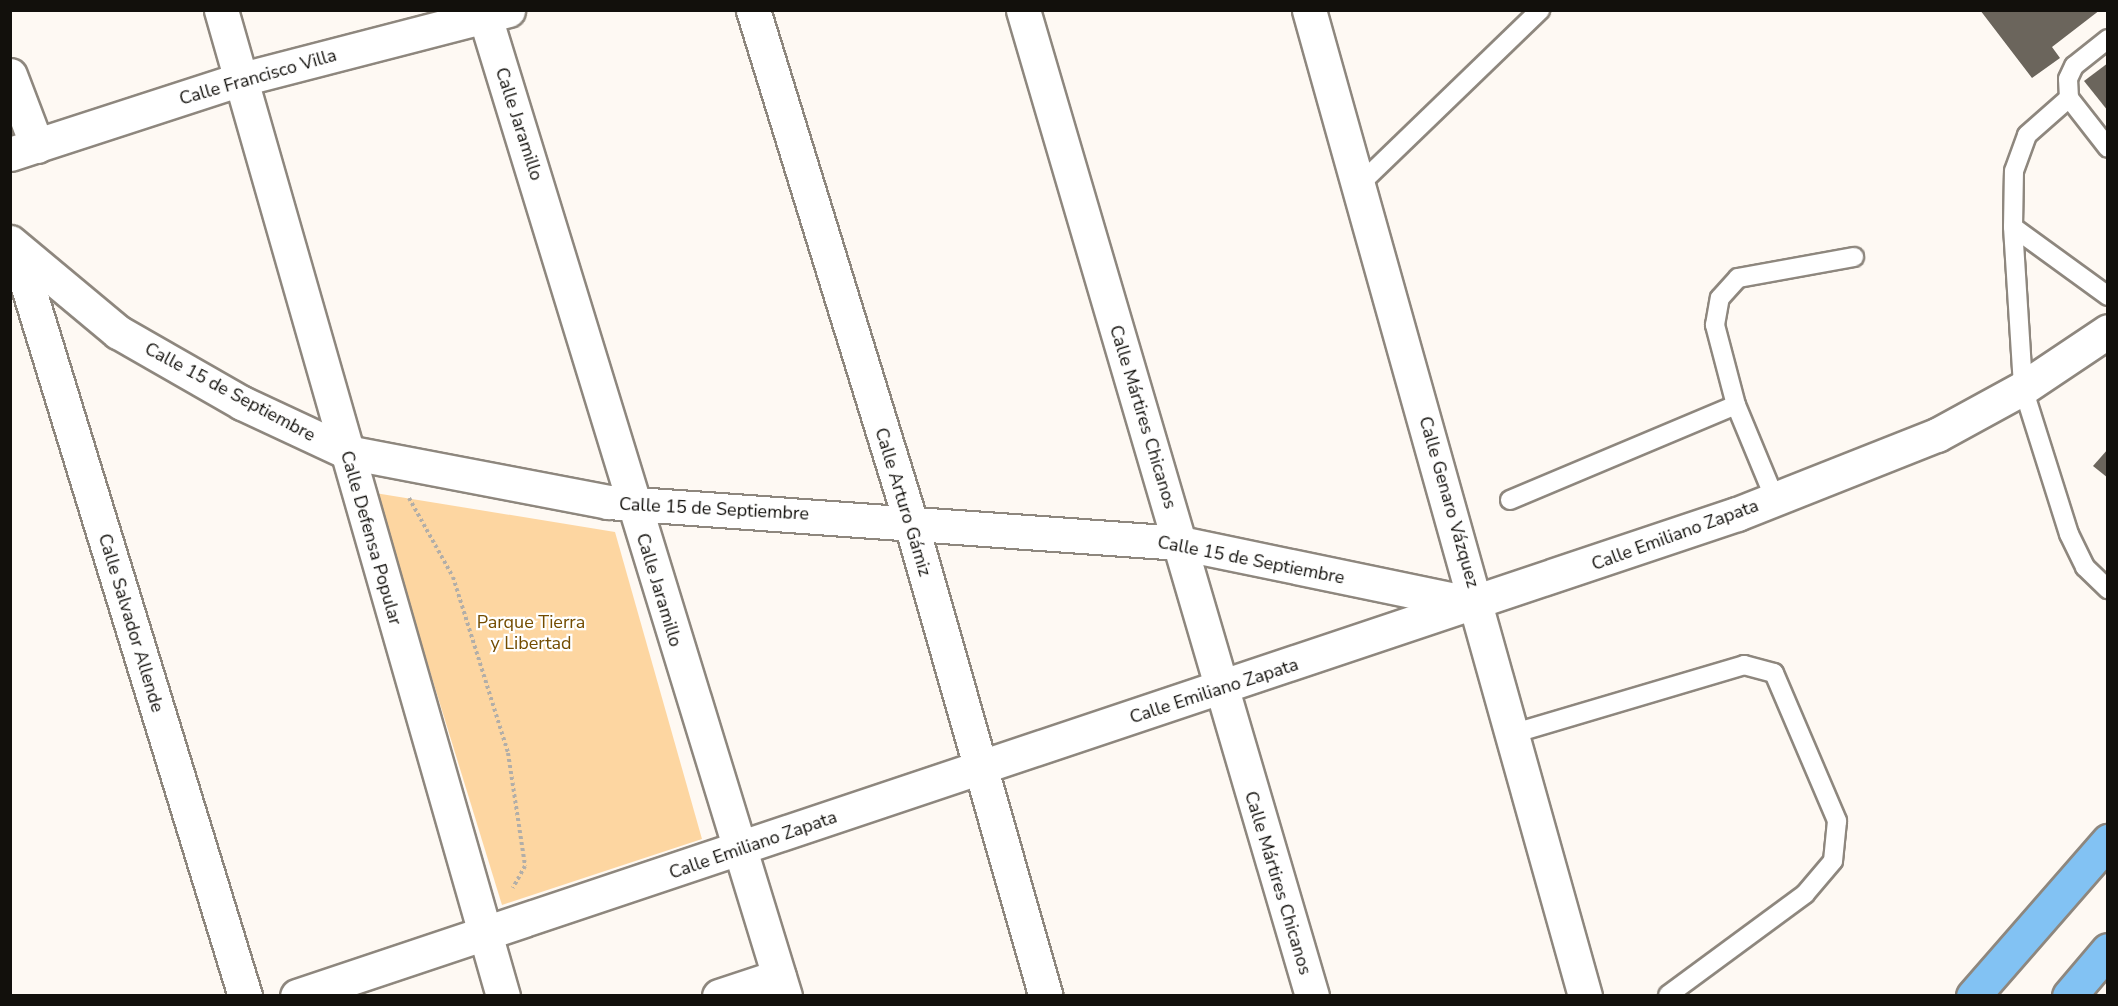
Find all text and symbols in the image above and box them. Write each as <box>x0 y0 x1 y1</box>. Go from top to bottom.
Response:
street label: Calle Francisco Villa <box>177 44 339 110</box>
street label: Calle Jaramillo <box>491 65 547 183</box>
street label: Calle Mártires Chicanos <box>1105 323 1181 511</box>
street label: Calle 15 de Septiembre <box>141 338 319 446</box>
street label: Calle Genaro Vázquez <box>1414 414 1484 590</box>
street label: Calle Arturo Gámiz <box>870 425 936 579</box>
street label: Calle Defensa Popular <box>336 448 406 628</box>
street label: Calle 15 de Septiembre <box>619 493 809 525</box>
street label: Calle Emiliano Zapata <box>1589 495 1761 575</box>
street label: Calle Salvador Allende <box>94 531 168 715</box>
street label: Calle Jaramillo <box>631 531 687 649</box>
street label: Calle 15 de Septiembre <box>1156 531 1346 589</box>
park label: Parque Tierra y Libertad <box>477 612 585 654</box>
street label: Calle Emiliano Zapata <box>1127 654 1301 728</box>
street label: Calle Mártires Chicanos <box>1240 789 1316 977</box>
street label: Calle Emiliano Zapata <box>666 806 840 884</box>

